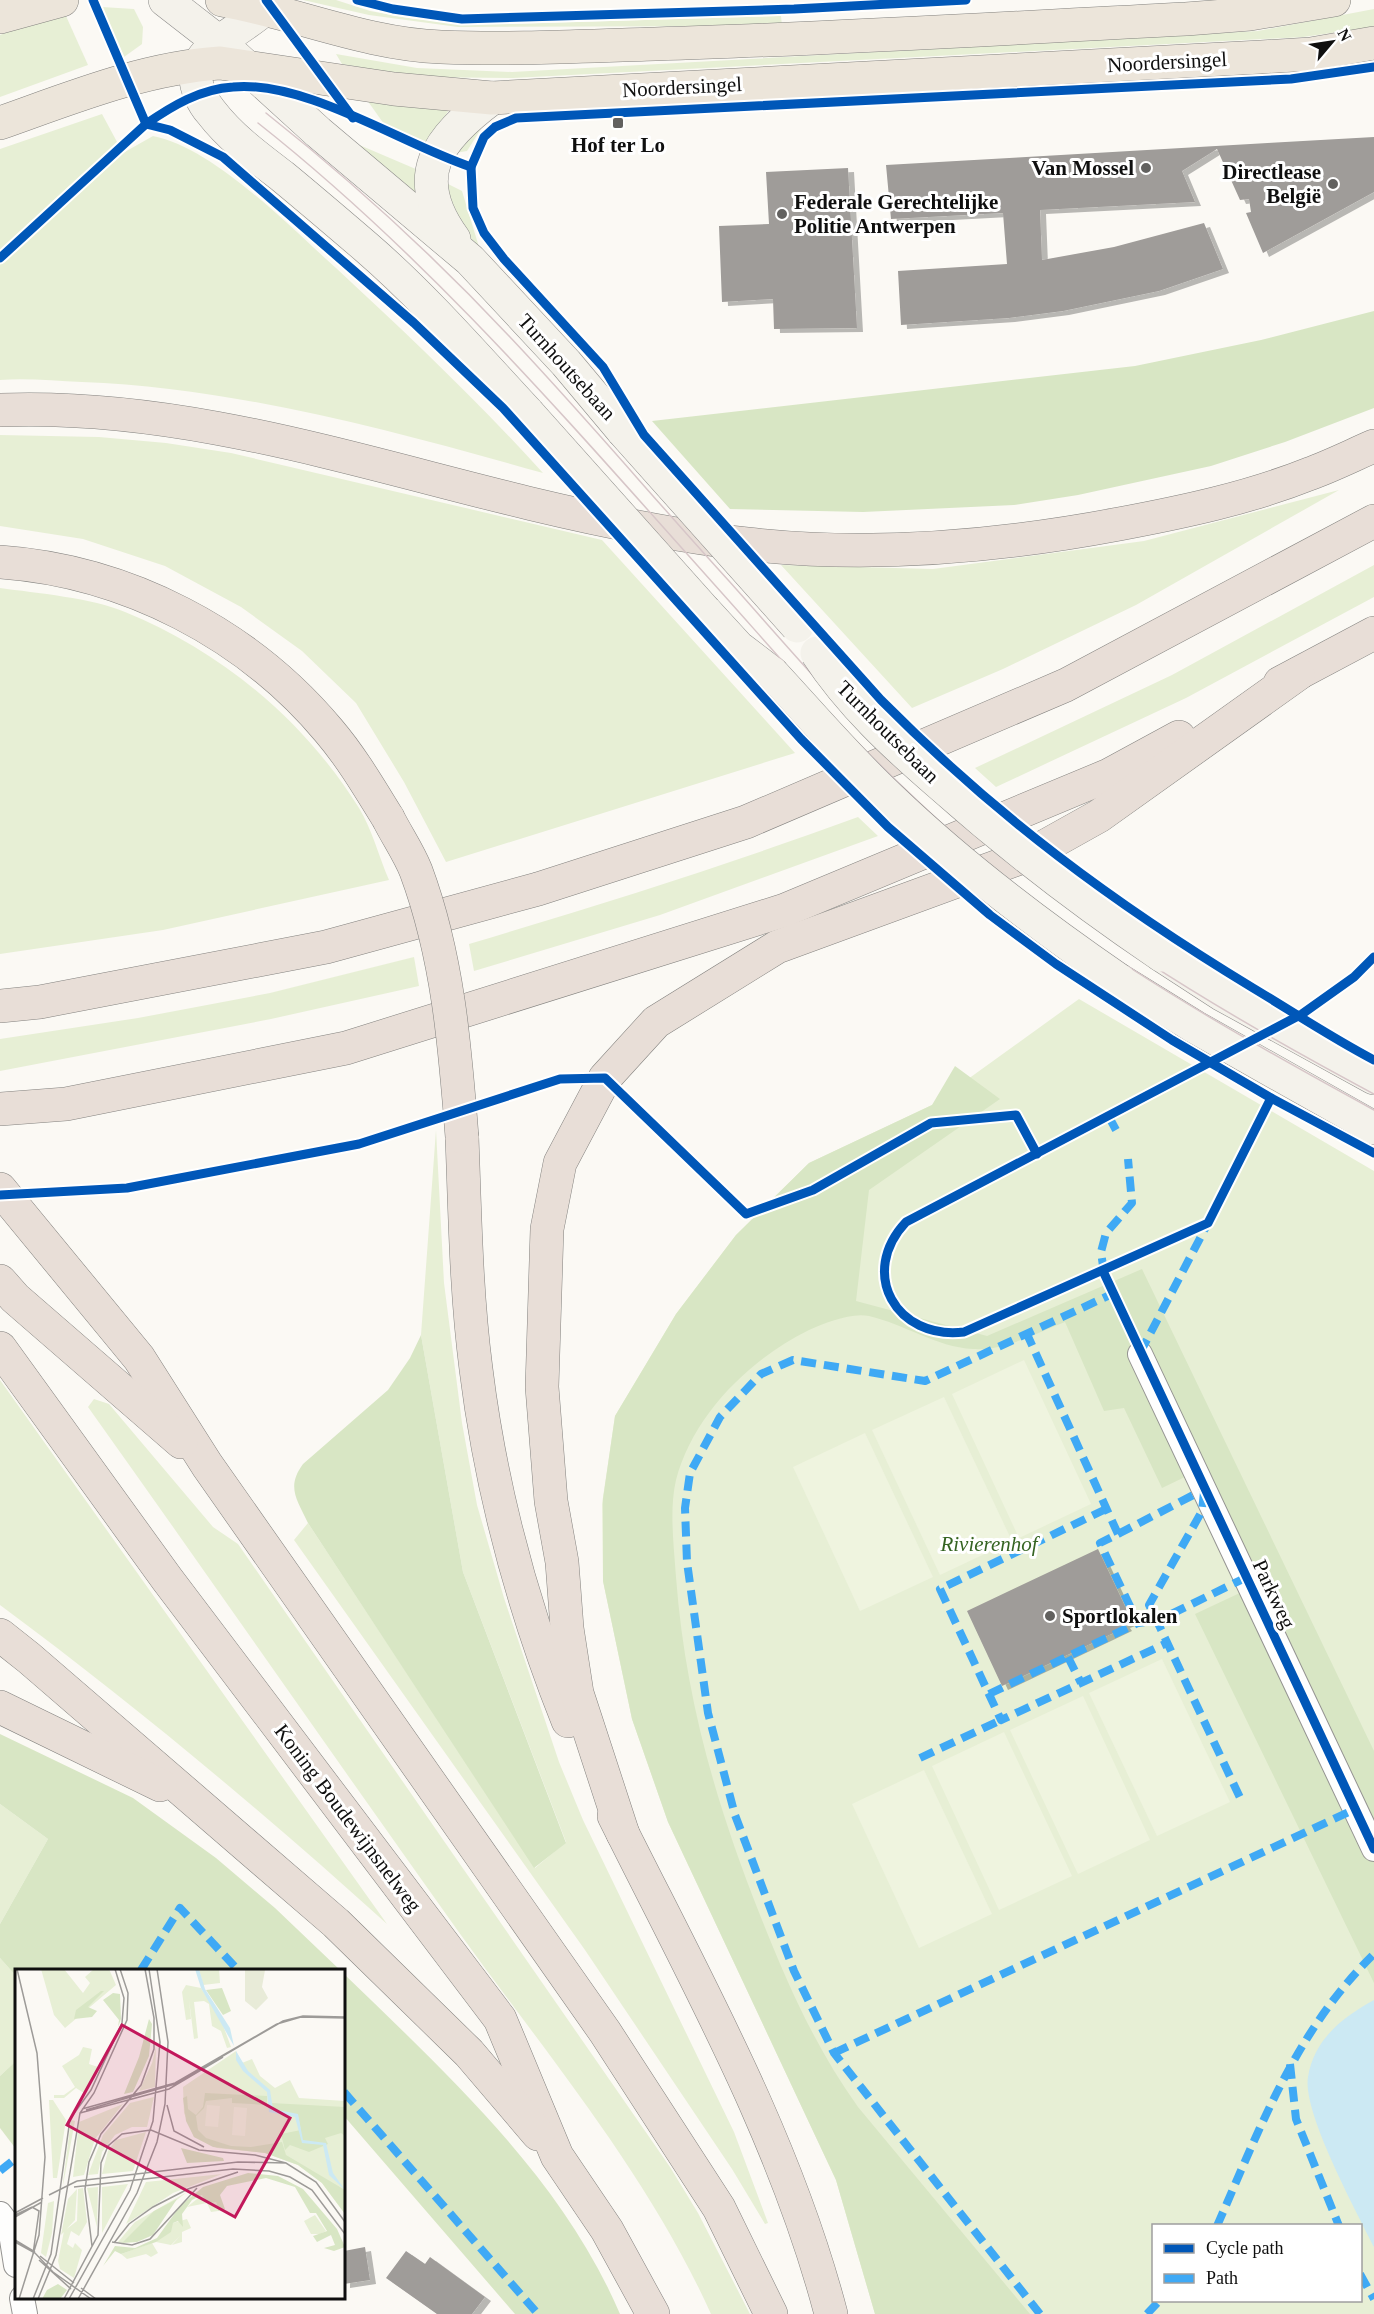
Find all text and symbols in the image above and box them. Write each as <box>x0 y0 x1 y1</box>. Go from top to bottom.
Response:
north arrow <box>1302 12 1362 72</box>
text: N <box>1334 26 1355 45</box>
street label: Noordersingel <box>1106 47 1228 77</box>
street label: Noordersingel <box>621 72 743 102</box>
marker: Hof ter Lo <box>611 116 625 130</box>
place label: Hof ter Lo <box>571 133 665 157</box>
place label: Van Mossel <box>1032 156 1134 180</box>
place label: Directlease België <box>1222 160 1321 208</box>
marker: Van Mossel <box>1139 161 1153 175</box>
marker: Directlease België <box>1326 177 1340 191</box>
place label: Federale Gerechtelijke Politie Antwerpen <box>794 190 998 238</box>
marker: Federale Gerechtelijke Politie Antwerpen <box>775 207 789 221</box>
street label: Turnhoutsebaan <box>513 309 621 425</box>
street label: Turnhoutsebaan <box>832 676 944 788</box>
park label: Rivierenhof <box>939 1532 1041 1556</box>
street label: Parkweg <box>1248 1556 1301 1633</box>
place label: Sportlokalen <box>1062 1604 1178 1628</box>
marker: Sportlokalen <box>1043 1609 1057 1623</box>
street label: Koning Boudewijnsnelweg <box>269 1719 427 1917</box>
inset map <box>15 1969 345 2299</box>
legend <box>1152 2224 1362 2302</box>
text: Cycle path <box>1206 2238 1283 2258</box>
text: Path <box>1206 2268 1238 2288</box>

